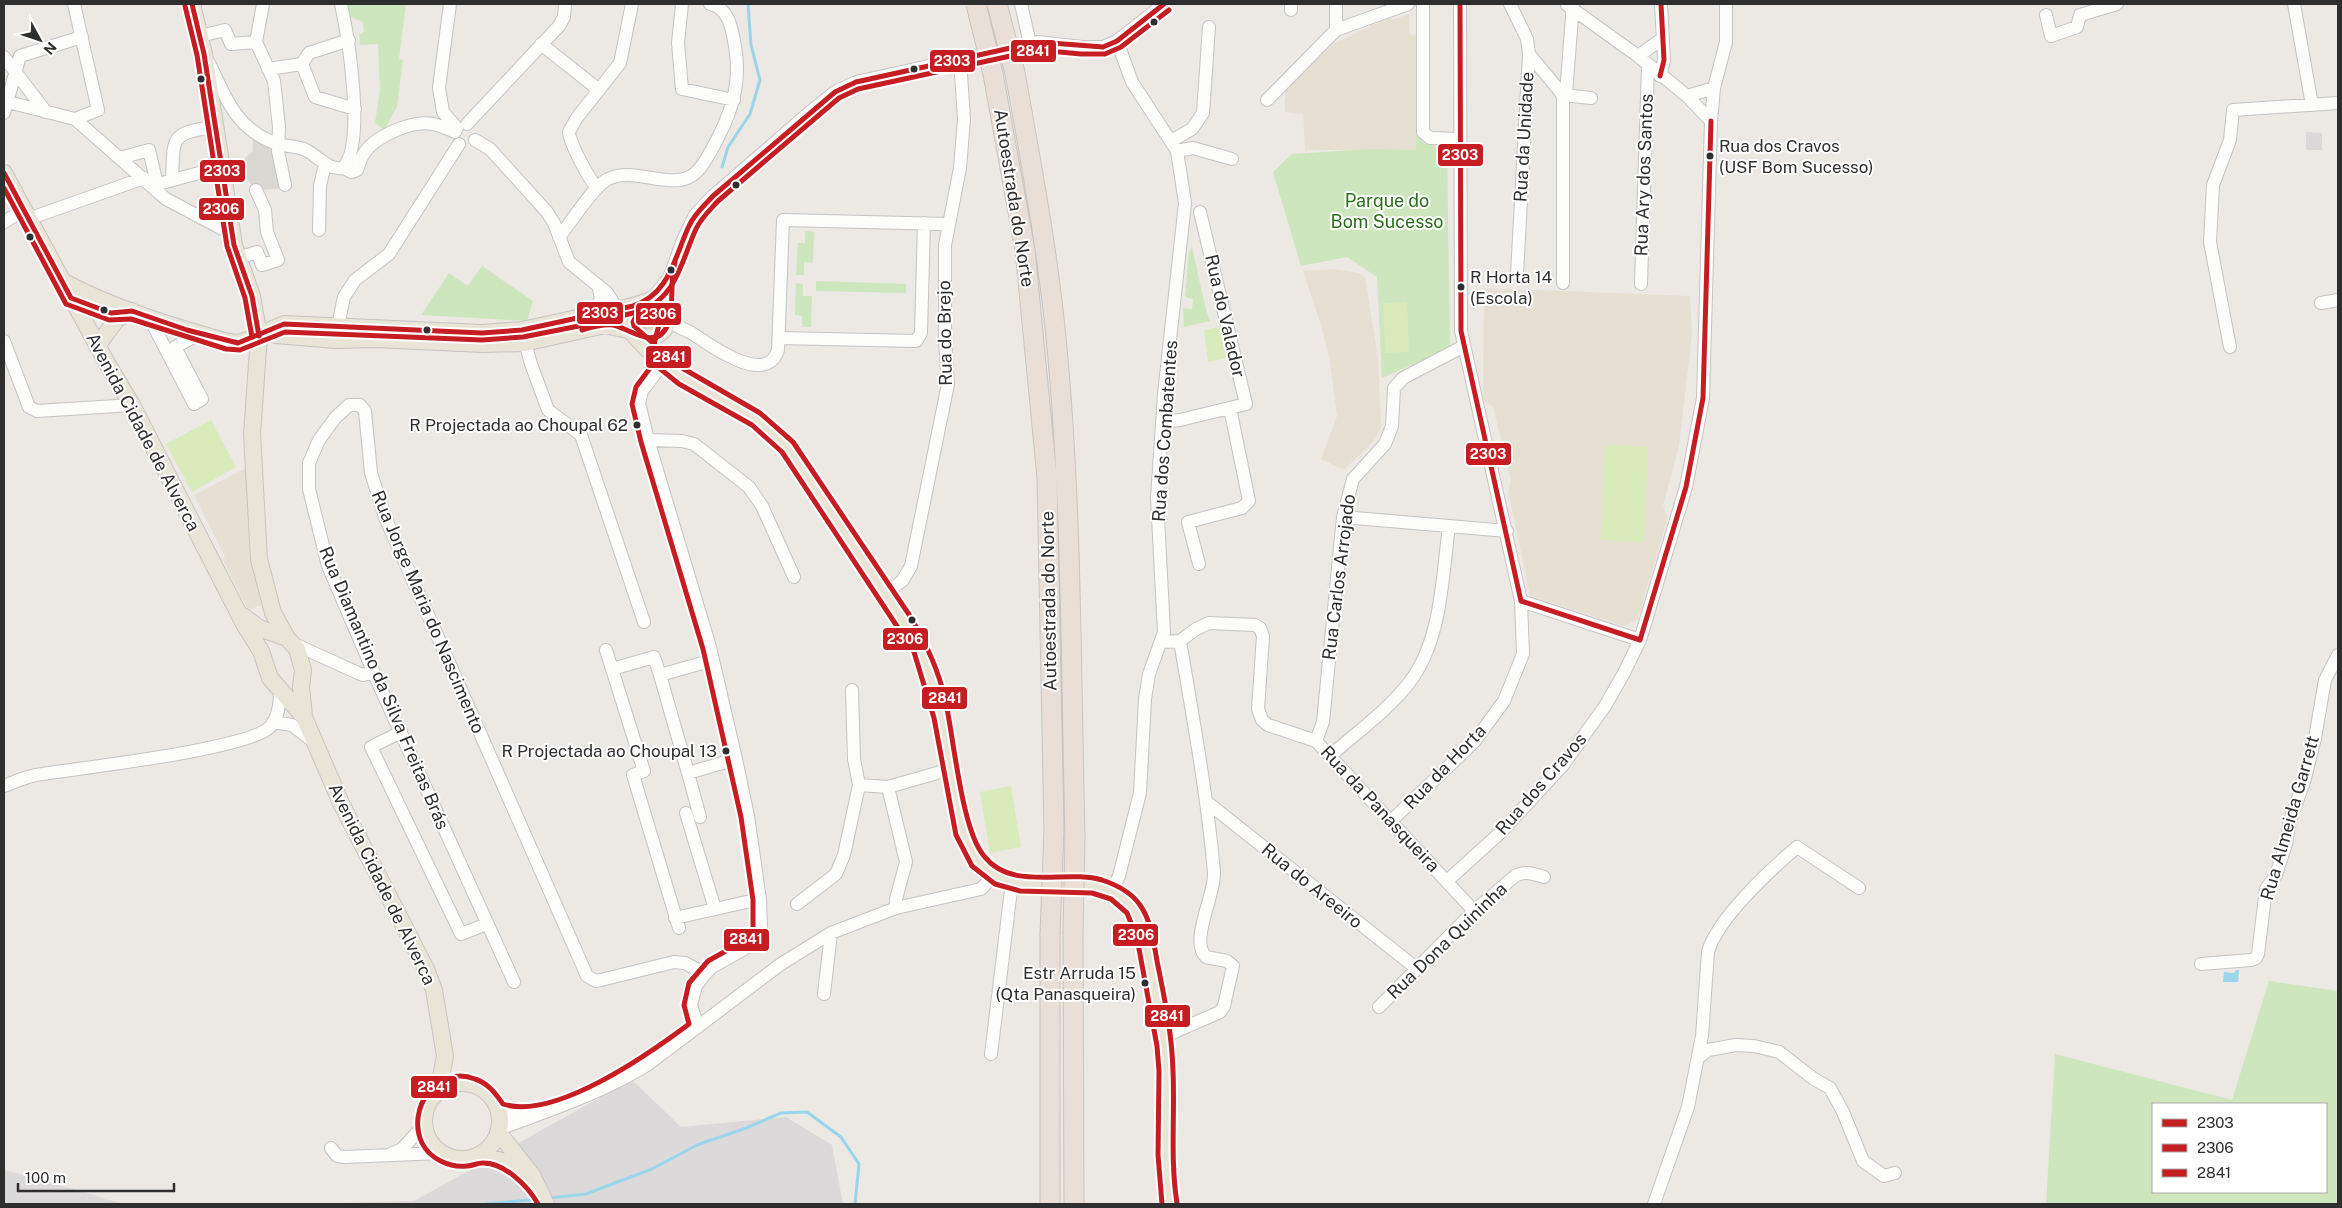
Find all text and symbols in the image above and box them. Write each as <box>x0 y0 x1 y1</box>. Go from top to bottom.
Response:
north arrow <box>15 15 65 65</box>
unlabelled marker <box>1149 17 1159 27</box>
text: N <box>40 39 60 58</box>
line badge: 2841 <box>1010 39 1057 63</box>
text: 2841 <box>1016 43 1050 59</box>
line badge: 2303 <box>929 49 976 73</box>
text: 2303 <box>934 53 970 69</box>
unlabelled marker <box>909 64 919 74</box>
street label: Rua da Unidade <box>1510 71 1537 203</box>
unlabelled marker <box>196 74 206 84</box>
street label: Rua Ary dos Santos <box>1630 93 1657 257</box>
street label: Autoestrada do Norte <box>990 107 1039 289</box>
place label: Rua dos Cravos (USF Bom Sucesso) <box>1719 136 1873 177</box>
line badge: 2303 <box>1437 143 1484 167</box>
text: 2303 <box>1442 147 1478 163</box>
marker: Rua dos Cravos (USF Bom Sucesso) <box>1705 151 1715 161</box>
line badge: 2303 <box>199 159 246 183</box>
text: 2303 <box>204 163 240 179</box>
unlabelled marker <box>731 180 741 190</box>
park label: Parque do Bom Sucesso <box>1331 190 1444 232</box>
line badge: 2306 <box>198 197 245 221</box>
text: 2306 <box>203 201 239 217</box>
unlabelled marker <box>25 232 35 242</box>
street label: Rua do Valador <box>1201 252 1250 380</box>
unlabelled marker <box>666 265 676 275</box>
place label: R Horta 14 (Escola) <box>1470 267 1553 308</box>
street label: Rua do Brejo <box>933 280 956 386</box>
marker: R Horta 14 (Escola) <box>1456 282 1466 292</box>
line badge: 2303 <box>576 301 624 325</box>
line badge: 2306 <box>635 302 682 326</box>
unlabelled marker <box>99 305 109 315</box>
text: 2303 <box>582 305 618 321</box>
text: 2306 <box>640 306 676 322</box>
unlabelled marker <box>422 325 432 335</box>
street label: Avenida Cidade de Alverca <box>82 329 205 535</box>
street label: Rua dos Combatentes <box>1148 339 1181 523</box>
line badge: 2841 <box>645 345 692 369</box>
text: 2841 <box>652 349 686 365</box>
place label: R Projectada ao Choupal 62 <box>409 415 628 435</box>
marker: R Projectada ao Choupal 62 <box>632 420 642 430</box>
line badge: 2303 <box>1465 442 1512 466</box>
text: 2303 <box>1470 446 1506 462</box>
street label: Rua Jorge Maria do Nascimento <box>368 487 489 737</box>
street label: Rua Carlos Arrojado <box>1318 493 1359 661</box>
street label: Autoestrada do Norte <box>1036 511 1061 691</box>
street label: Rua Diamantino da Silva Freitas Brás <box>315 543 454 833</box>
unlabelled marker <box>907 615 917 625</box>
line badge: 2306 <box>882 627 929 651</box>
text: 2306 <box>887 631 923 647</box>
line badge: 2841 <box>921 686 968 710</box>
text: 2841 <box>928 690 962 706</box>
street label: Rua da Horta <box>1399 720 1490 813</box>
street label: Rua dos Cravos <box>1491 729 1590 839</box>
street label: Rua Almeida Garrett <box>2256 733 2323 903</box>
place label: R Projectada ao Choupal 13 <box>501 741 717 761</box>
street label: Rua da Panasqueira <box>1316 741 1444 876</box>
marker: R Projectada ao Choupal 13 <box>721 746 731 756</box>
street label: Avenida Cidade de Alverca <box>324 779 441 988</box>
street label: Rua do Areeiro <box>1258 839 1367 933</box>
street label: Rua Dona Quininha <box>1382 878 1511 1003</box>
line badge: 2306 <box>1112 923 1159 947</box>
text: 2306 <box>1118 927 1154 943</box>
line badge: 2841 <box>723 928 770 952</box>
text: 2841 <box>729 931 763 947</box>
place label: Estr Arruda 15 (Qta Panasqueira) <box>995 963 1136 1004</box>
marker: Estr Arruda 15 (Qta Panasqueira) <box>1140 978 1150 988</box>
line badge: 2841 <box>1144 1004 1191 1028</box>
text: 2841 <box>1150 1008 1184 1024</box>
line badge: 2841 <box>410 1075 458 1099</box>
text: 2841 <box>417 1079 451 1095</box>
legend <box>2152 1103 2327 1193</box>
text: 2303 <box>2197 1114 2234 1131</box>
text: 2306 <box>2197 1139 2234 1156</box>
scale bar <box>18 1160 174 1192</box>
text: 2841 <box>2197 1164 2231 1181</box>
text: 100 m <box>25 1169 66 1186</box>

